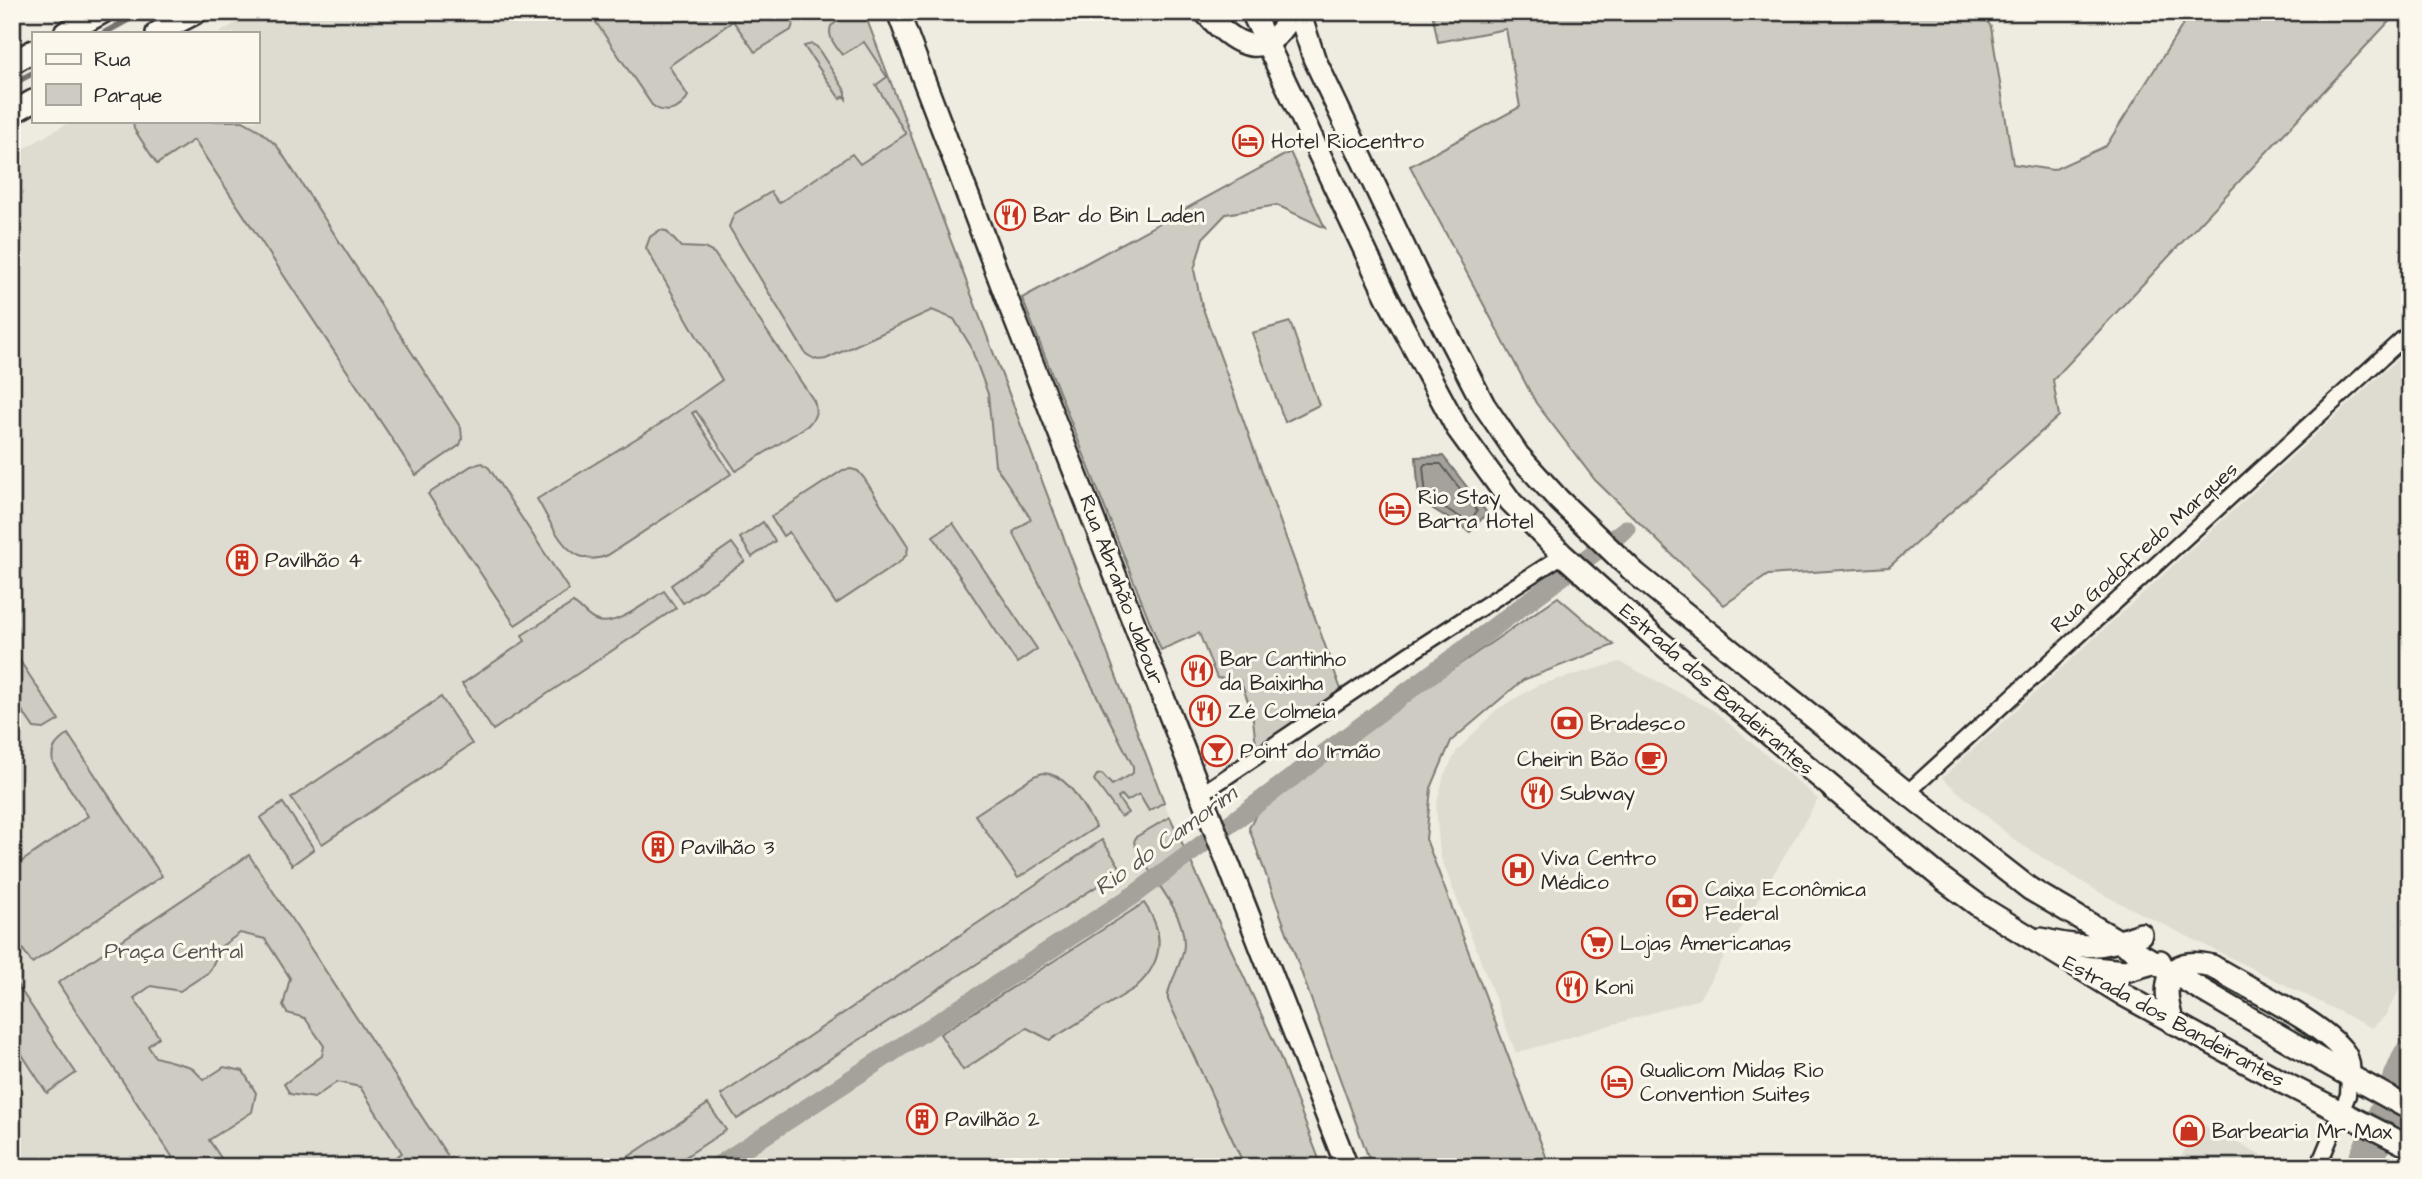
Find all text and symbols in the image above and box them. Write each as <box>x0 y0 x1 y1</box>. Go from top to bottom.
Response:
legend <box>32 32 259 122</box>
text: Rua <box>94 45 131 74</box>
text: Parque <box>94 81 162 110</box>
hotel icon: Hotel Riocentro <box>1231 124 1265 158</box>
place label: Hotel Riocentro <box>1271 127 1424 156</box>
restaurant icon: Bar do Bin Laden <box>993 198 1027 232</box>
place label: Bar do Bin Laden <box>1033 201 1204 230</box>
street label: Rua Godofredo Marques <box>2044 455 2244 639</box>
place label: Rio Stay Barra Hotel <box>1418 483 1534 536</box>
street label: Rua Abrahão Jabour <box>1072 491 1171 690</box>
hotel icon: Rio Stay Barra Hotel <box>1378 492 1412 526</box>
building icon: Pavilhão 4 <box>225 543 259 577</box>
place label: Pavilhão 4 <box>265 546 362 575</box>
street label: Estrada dos Bandeirantes <box>1613 597 1820 782</box>
place label: Bar Cantinho da Baixinha <box>1220 645 1346 698</box>
restaurant icon: Bar Cantinho da Baixinha <box>1180 654 1214 688</box>
restaurant icon: Zé Colmeia <box>1188 694 1222 728</box>
place label: Zé Colmeia <box>1228 697 1336 726</box>
bank icon: Bradesco <box>1550 706 1584 740</box>
place label: Bradesco <box>1590 709 1685 738</box>
bar icon: Point do Irmão <box>1200 734 1234 768</box>
place label: Point do Irmão <box>1240 737 1381 766</box>
cafe icon: Cheirin Bão <box>1634 742 1668 776</box>
place label: Cheirin Bão <box>1517 745 1628 774</box>
restaurant icon: Subway <box>1520 776 1554 810</box>
water label: Rio do Camorim <box>1088 777 1245 903</box>
place label: Subway <box>1560 779 1636 810</box>
building icon: Pavilhão 3 <box>641 830 675 864</box>
place label: Pavilhão 3 <box>681 833 775 862</box>
place label: Viva Centro Médico <box>1541 844 1656 897</box>
hospital icon: Viva Centro Médico <box>1501 853 1535 887</box>
place label: Caixa Econômica Federal <box>1705 875 1866 928</box>
bank icon: Caixa Econômica Federal <box>1665 884 1699 918</box>
supermarket icon: Lojas Americanas <box>1580 926 1614 960</box>
place label: Lojas Americanas <box>1620 929 1791 958</box>
park label: Praça Central <box>105 937 243 966</box>
street label: Estrada dos Bandeirantes <box>2058 948 2290 1095</box>
restaurant icon: Koni <box>1555 970 1589 1004</box>
place label: Koni <box>1595 973 1633 1002</box>
place label: Qualicom Midas Rio Convention Suites <box>1640 1056 1824 1109</box>
hotel icon: Qualicom Midas Rio Convention Suites <box>1600 1065 1634 1099</box>
building icon: Pavilhão 2 <box>905 1102 939 1136</box>
place label: Pavilhão 2 <box>945 1105 1040 1134</box>
shop icon: Barbearia Mr Max <box>2172 1114 2206 1148</box>
place label: Barbearia Mr Max <box>2212 1117 2392 1146</box>

